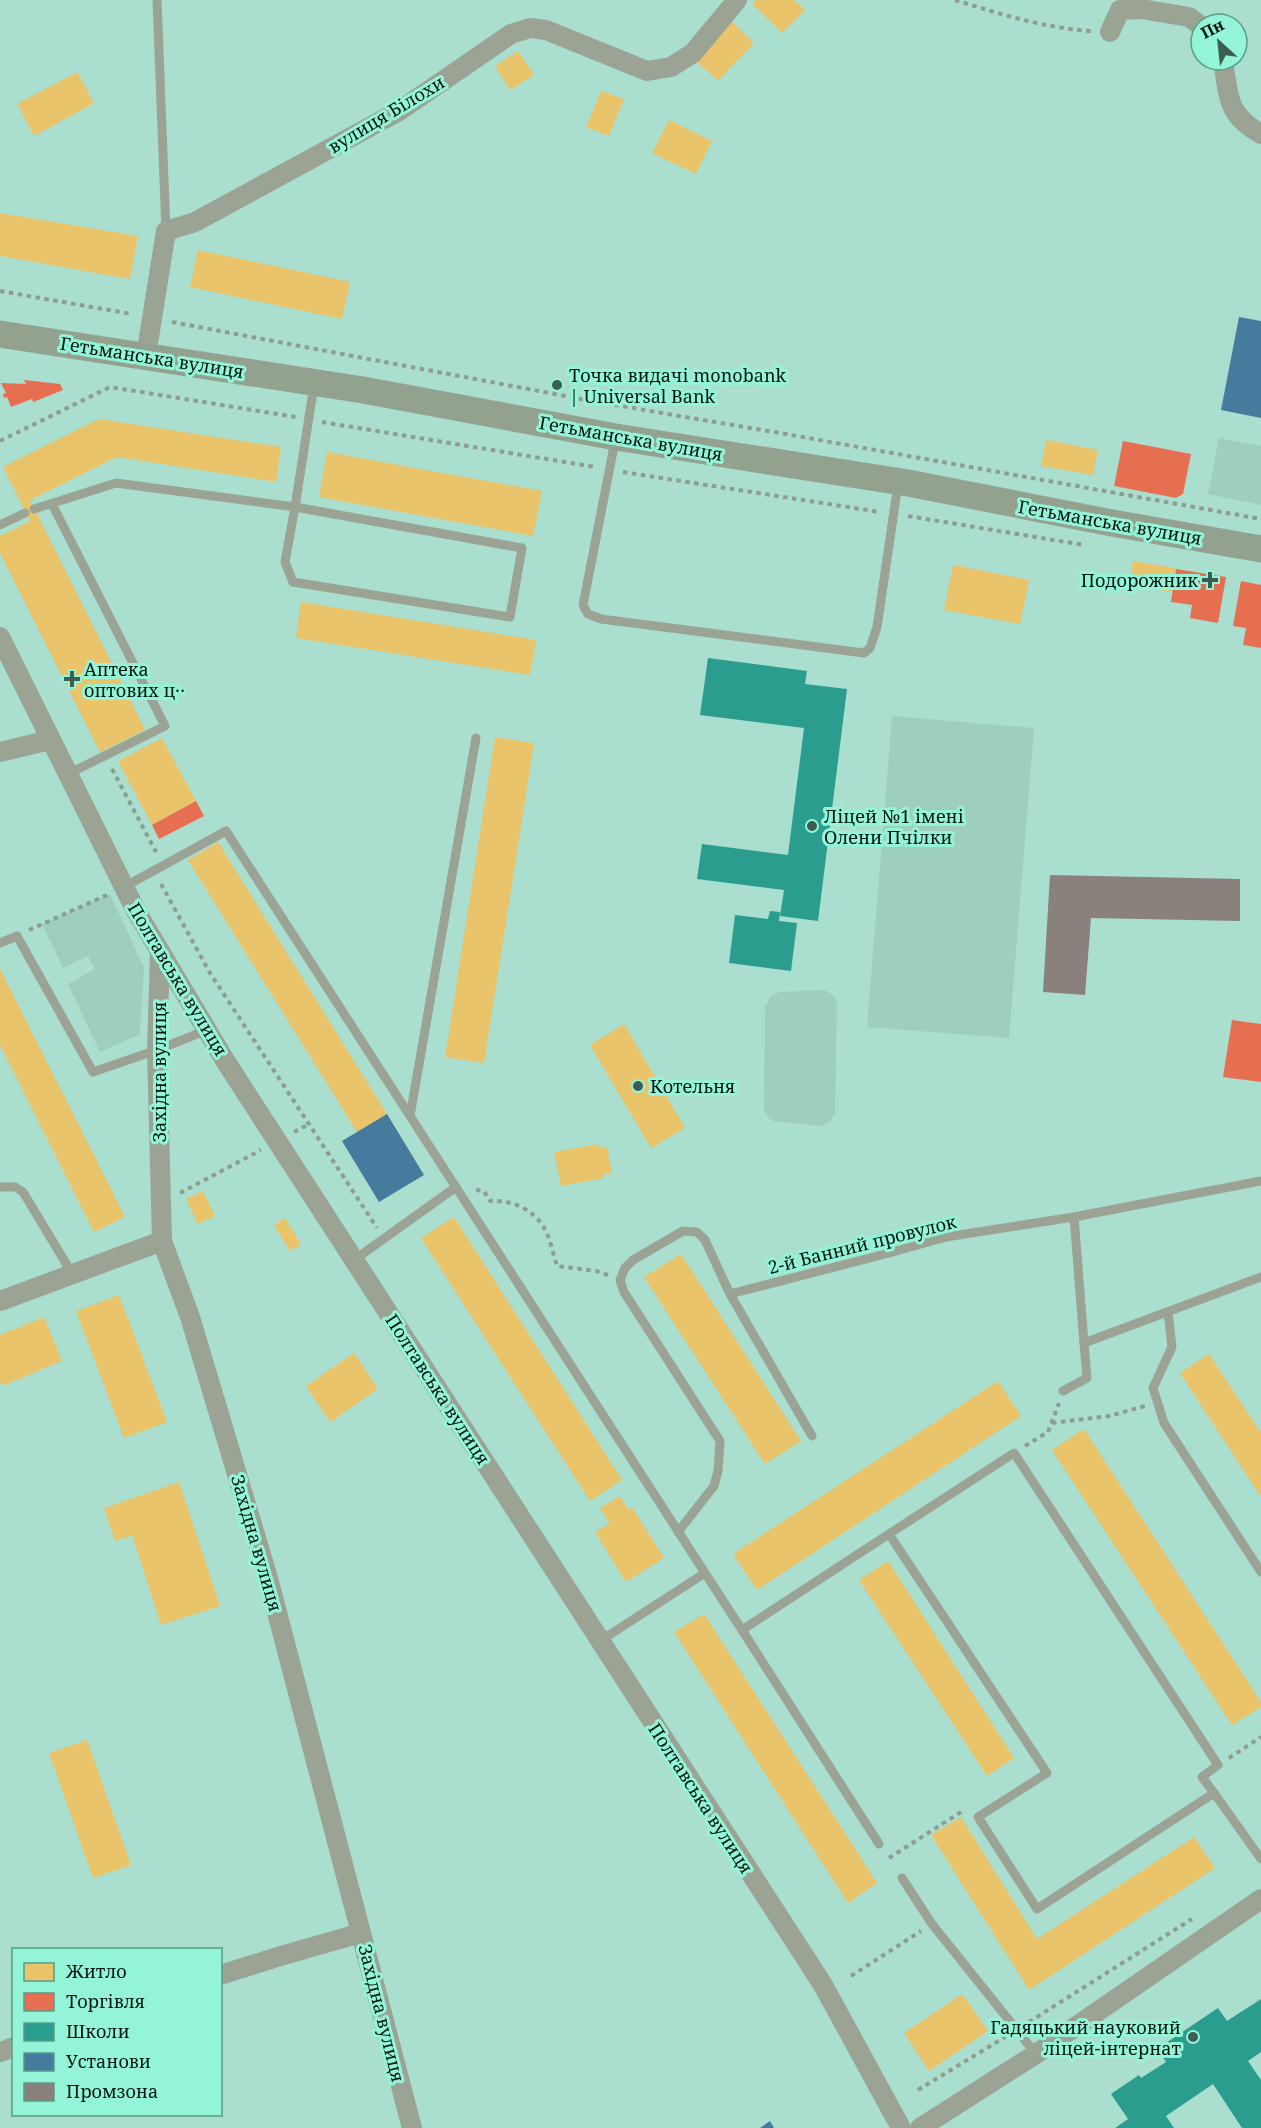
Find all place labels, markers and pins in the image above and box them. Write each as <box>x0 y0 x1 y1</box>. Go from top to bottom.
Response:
place label: Точка видачі monobank | Universal Bank <box>569 363 786 408</box>
marker: Точка видачі monobank | Universal Bank <box>550 378 564 392</box>
place label: Подорожник <box>1081 568 1198 592</box>
marker: Подорожник <box>1203 573 1217 587</box>
place label: Аптека оптових ц‥ <box>84 657 185 702</box>
marker: Аптека оптових ц‥ <box>65 672 79 686</box>
place label: Ліцей №1 імені Олени Пчілки <box>824 804 964 849</box>
marker: Ліцей №1 імені Олени Пчілки <box>805 819 819 833</box>
place label: Котельня <box>650 1074 735 1098</box>
marker: Котельня <box>631 1079 645 1093</box>
place label: Гадяцький науковий ліцей-інтернат <box>990 2015 1181 2060</box>
marker: Гадяцький науковий ліцей-інтернат <box>1186 2030 1200 2044</box>

